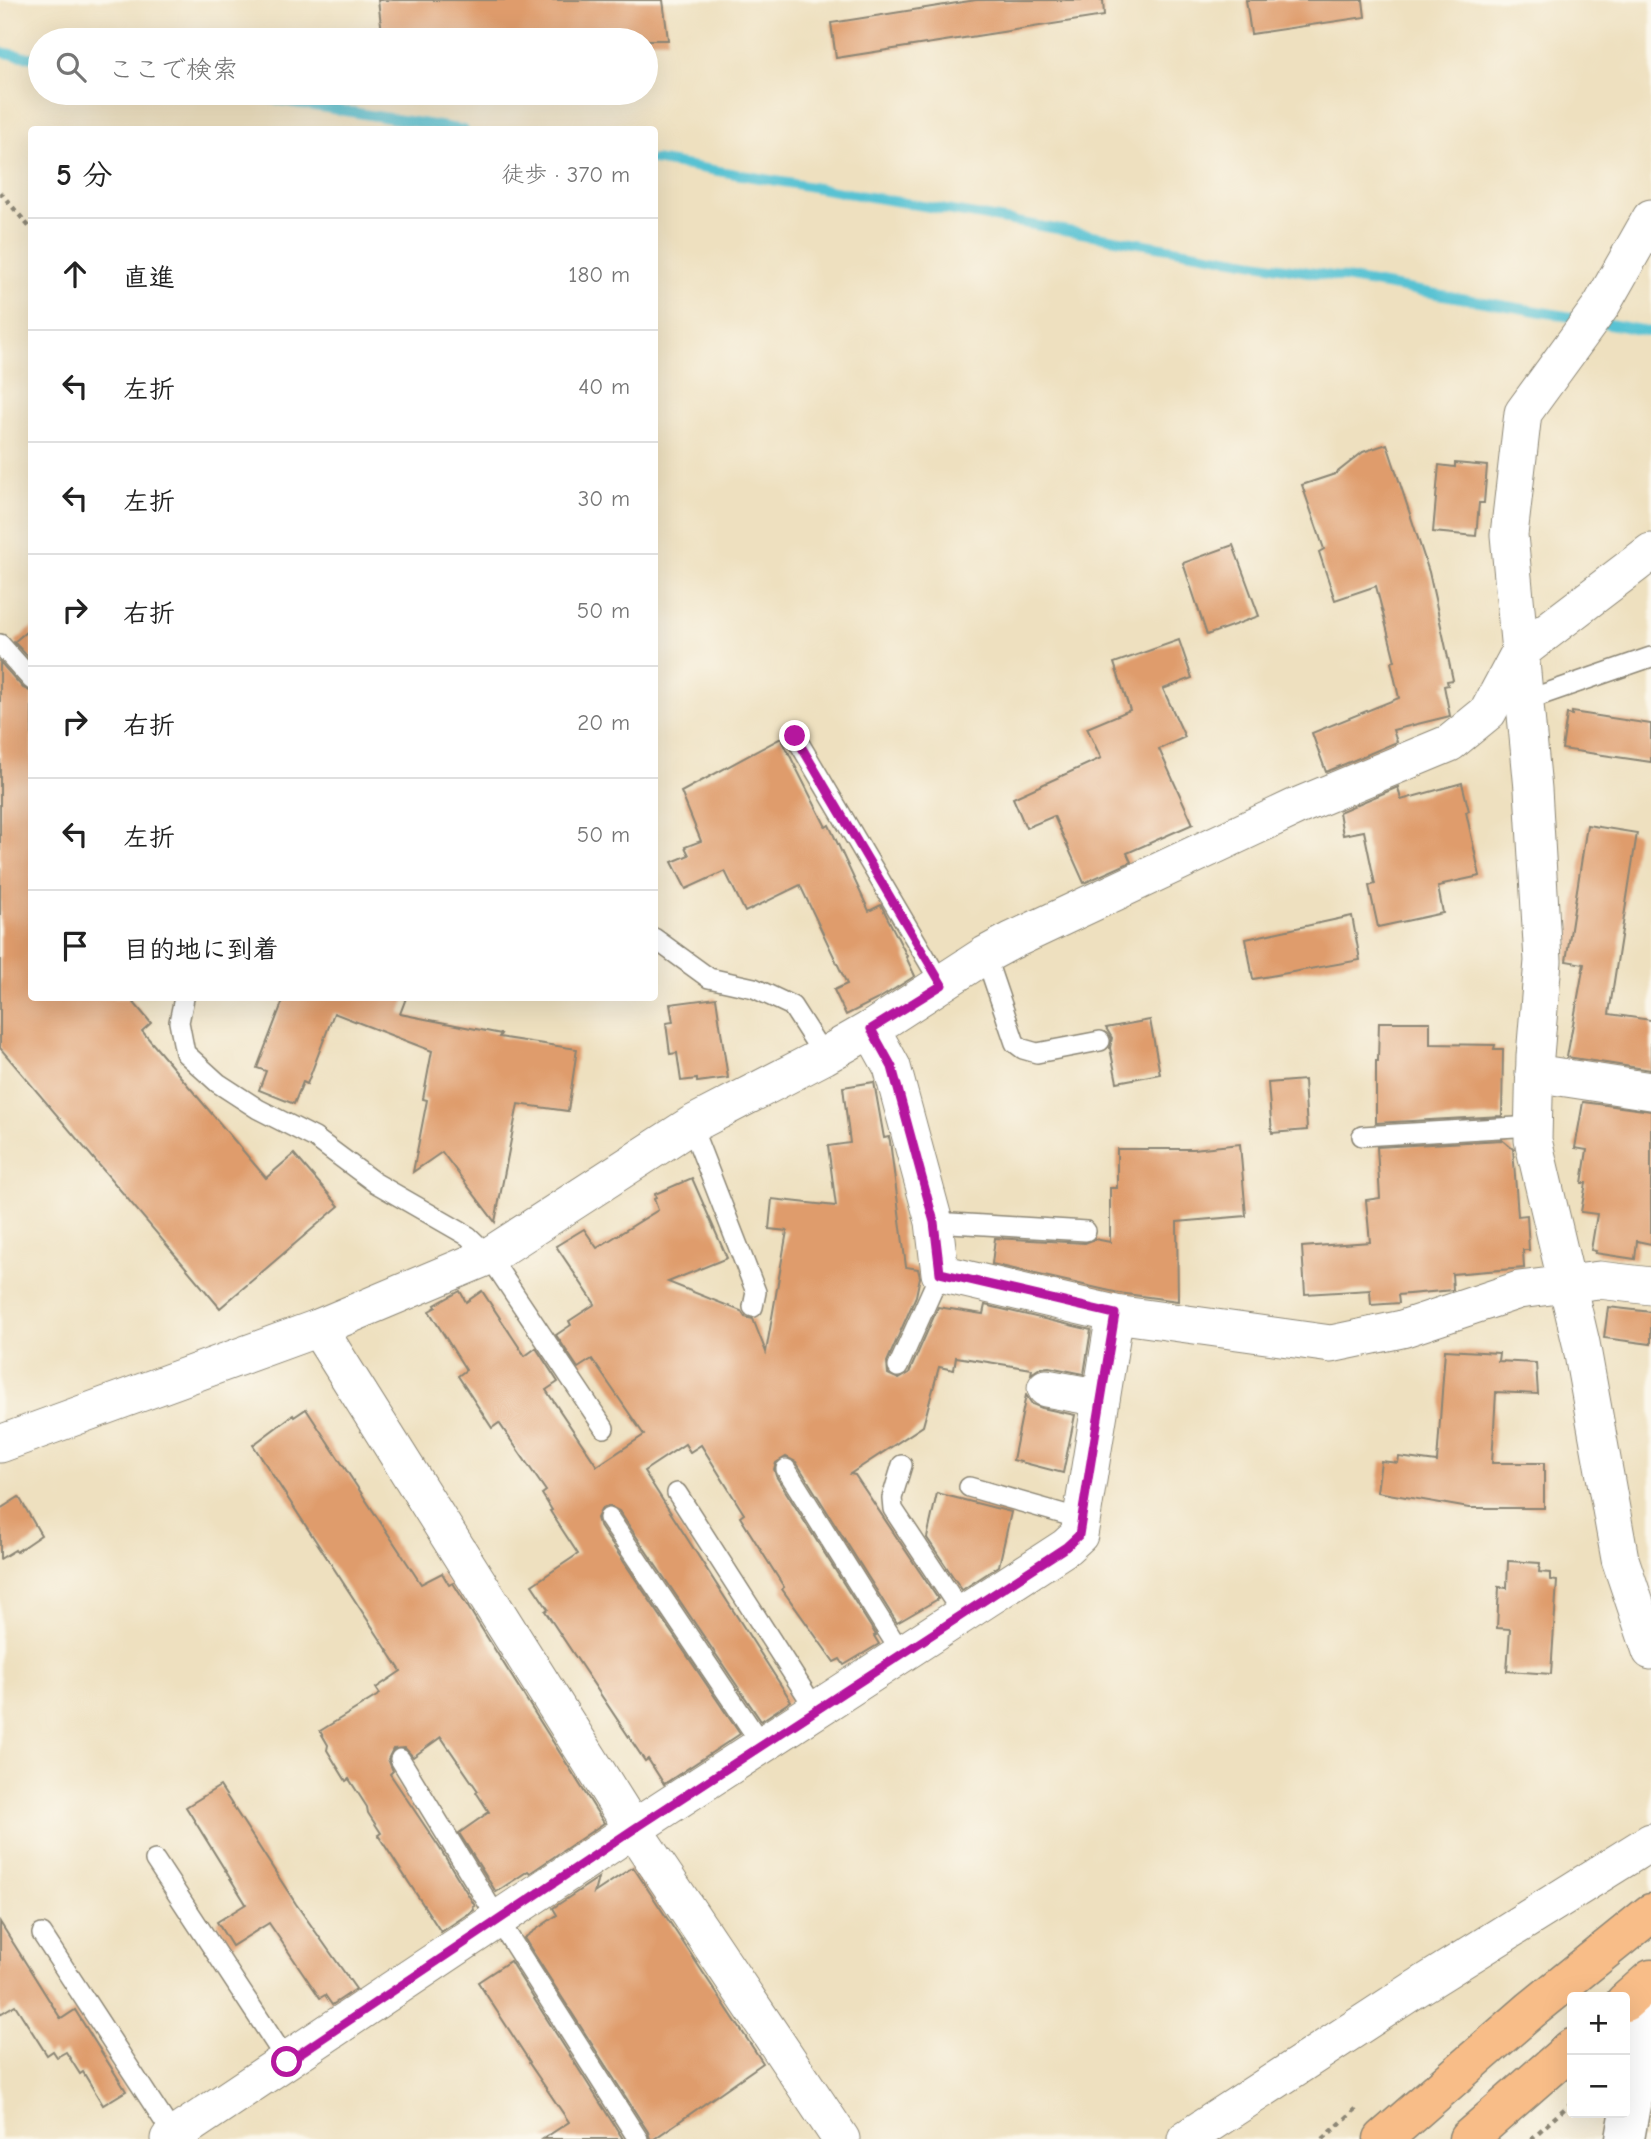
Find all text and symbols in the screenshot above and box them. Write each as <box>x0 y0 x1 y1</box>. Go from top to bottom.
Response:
search box <box>28 28 658 105</box>
icon: search <box>52 48 90 86</box>
text: ここで検索 <box>108 55 238 85</box>
text: 5 分 <box>56 158 113 193</box>
text: 徒歩 · 370 m <box>501 161 630 188</box>
icon: ahead <box>56 255 94 293</box>
text: 180 m <box>568 261 630 288</box>
text: 直進 <box>123 263 175 293</box>
icon: left <box>56 367 94 405</box>
text: 40 m <box>578 373 630 400</box>
text: 左折 <box>123 375 175 405</box>
icon: left <box>56 479 94 517</box>
text: 30 m <box>578 485 630 512</box>
text: 左折 <box>123 487 175 517</box>
icon: right <box>56 591 94 629</box>
text: 50 m <box>577 597 630 624</box>
text: 右折 <box>123 599 175 629</box>
icon: right <box>56 703 94 741</box>
text: 20 m <box>577 709 630 736</box>
text: 右折 <box>123 711 175 741</box>
route end <box>779 720 810 751</box>
icon: left <box>56 815 94 853</box>
text: 50 m <box>577 821 630 848</box>
text: 左折 <box>123 823 175 853</box>
icon: arrive <box>56 927 94 965</box>
text: 目的地に到着 <box>123 935 279 965</box>
map controls <box>1567 1992 1630 2118</box>
button: + <box>1567 1992 1630 2055</box>
route start <box>271 2046 302 2077</box>
button: − <box>1567 2055 1630 2118</box>

